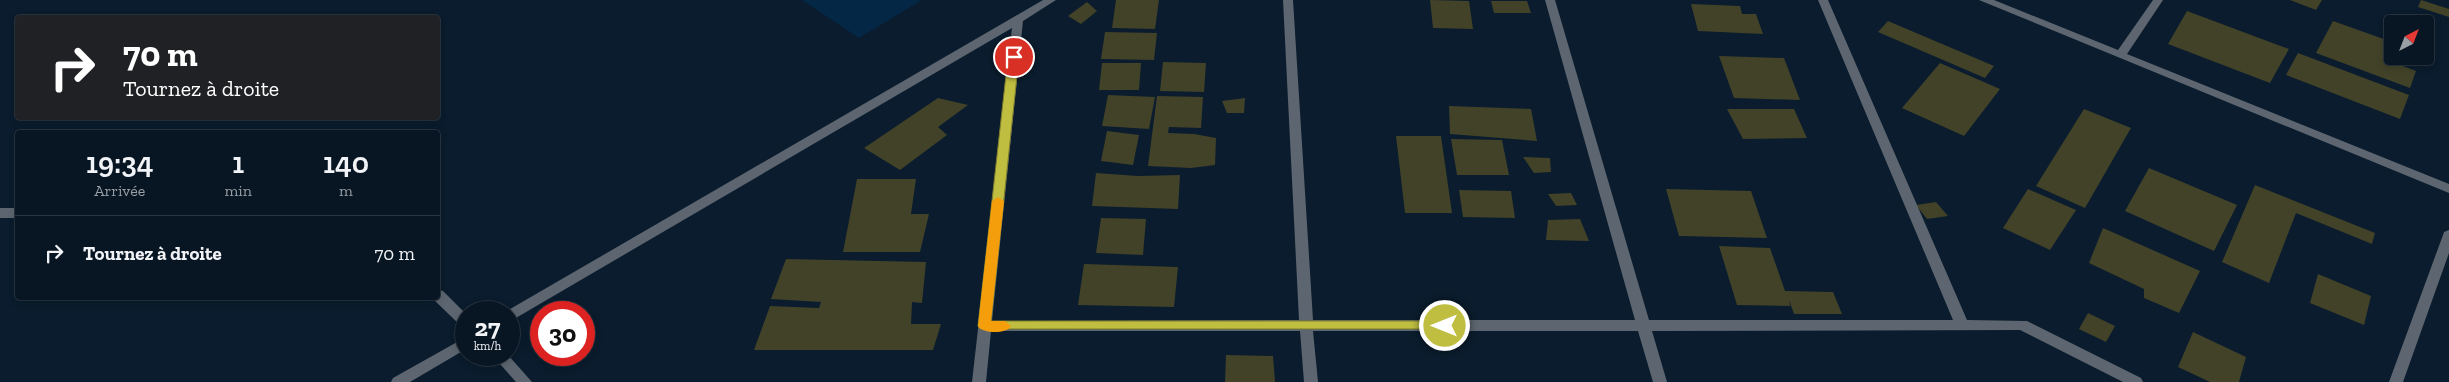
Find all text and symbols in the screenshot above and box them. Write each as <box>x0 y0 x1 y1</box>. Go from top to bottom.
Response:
north arrow <box>2384 15 2434 65</box>
map controls <box>2384 15 2434 65</box>
text: 70 m <box>123 33 198 75</box>
icon: right <box>40 35 105 100</box>
pin <box>993 36 1035 78</box>
icon: arrive <box>1000 43 1028 71</box>
text: Tournez à droite <box>123 75 279 102</box>
text: 19:34 <box>86 145 153 181</box>
text: 1 <box>232 145 244 181</box>
text: 140 <box>323 145 369 181</box>
text: Arrivée <box>94 181 145 200</box>
text: min <box>224 181 252 200</box>
text: m <box>339 181 353 200</box>
icon: right <box>40 239 68 267</box>
text: Tournez à droite <box>83 242 222 265</box>
text: 70 m <box>374 242 415 265</box>
position arrow <box>1418 299 1470 351</box>
speed limit sign: 30 <box>530 301 595 366</box>
text: 27 <box>475 312 500 342</box>
text: km/h <box>474 339 501 353</box>

